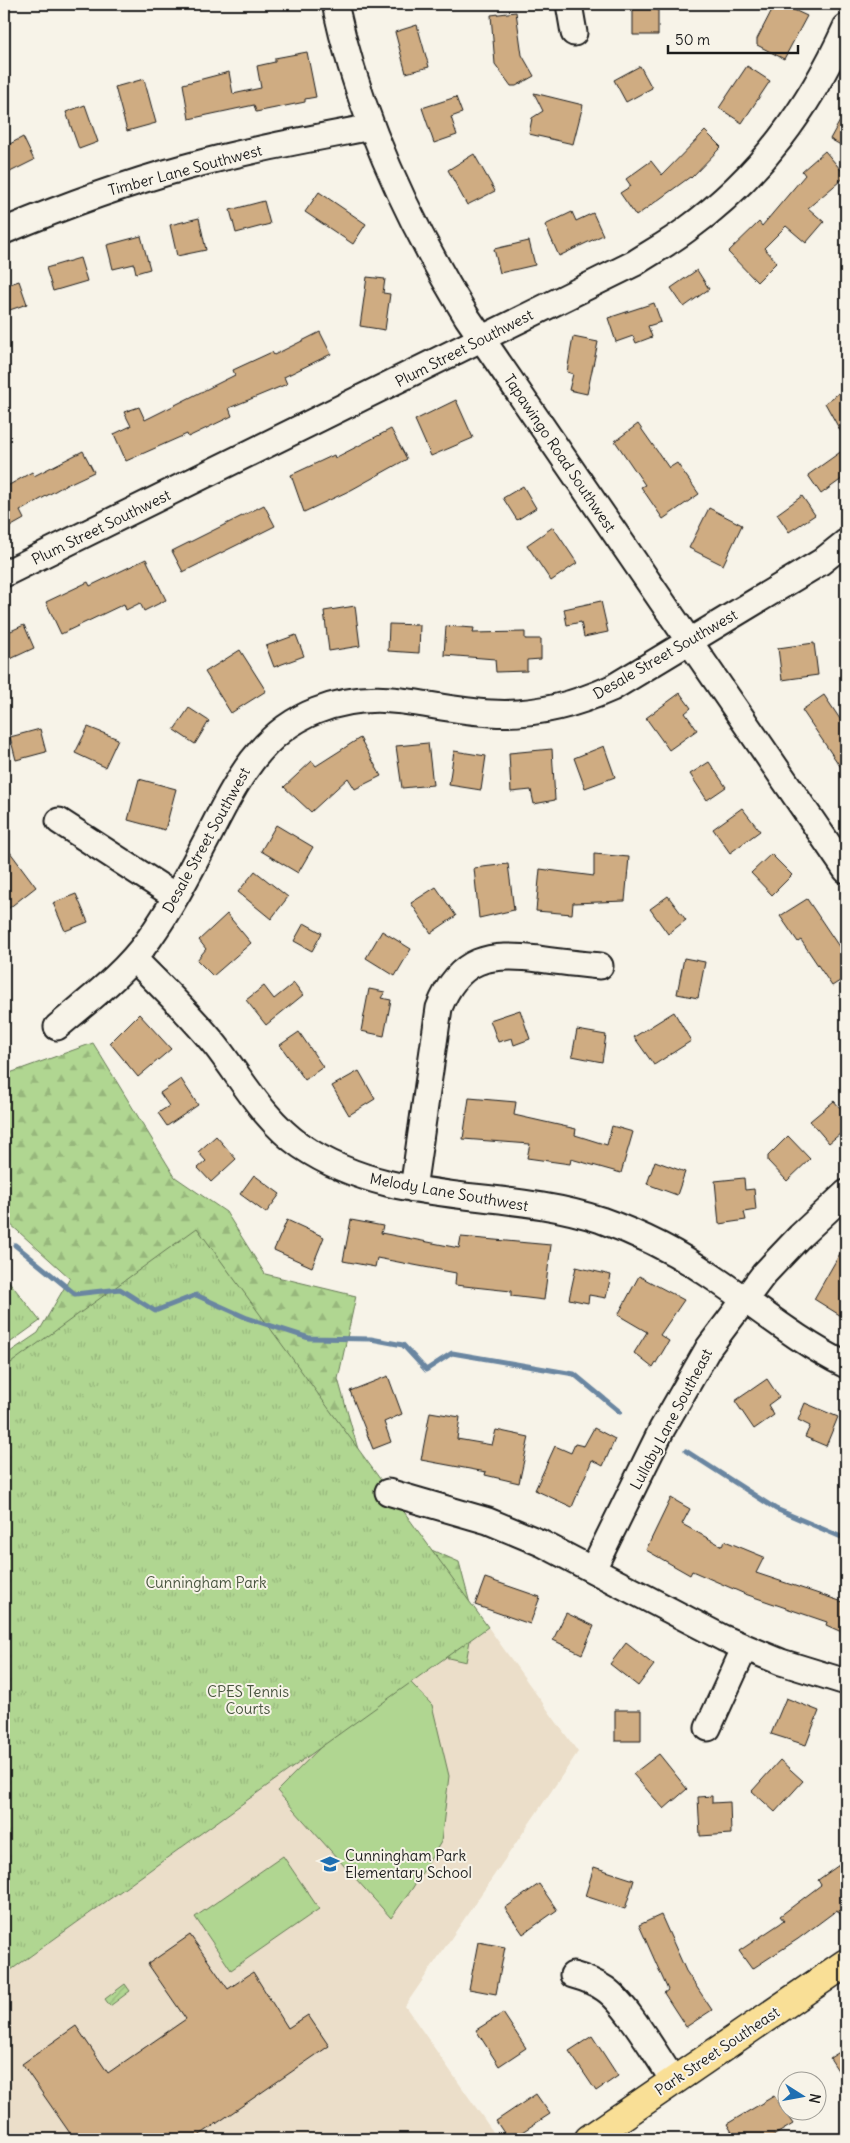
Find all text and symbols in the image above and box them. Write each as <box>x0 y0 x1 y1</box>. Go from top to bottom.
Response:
scale bar <box>668 22 798 54</box>
text: 50 m <box>675 30 710 49</box>
street label: Timber Lane Southwest <box>106 140 264 200</box>
street label: Plum Street Southwest <box>392 305 536 391</box>
street label: Tapawingo Road Southwest <box>500 370 620 536</box>
street label: Plum Street Southwest <box>28 485 174 569</box>
street label: Desale Street Southwest <box>589 605 741 703</box>
street label: Desale Street Southwest <box>158 764 254 916</box>
street label: Melody Lane Southwest <box>368 1169 530 1215</box>
street label: Lullaby Lane Southeast <box>626 1345 716 1493</box>
park label: Cunningham Park <box>145 1573 267 1592</box>
park label: CPES Tennis Courts <box>207 1682 289 1718</box>
place label: Cunningham Park Elementary School <box>345 1846 472 1882</box>
school or university icon: Cunningham Park Elementary School <box>319 1853 341 1875</box>
street label: Park Street Southeast <box>651 2002 783 2100</box>
north arrow <box>778 2070 828 2120</box>
text: N <box>805 2092 825 2105</box>

